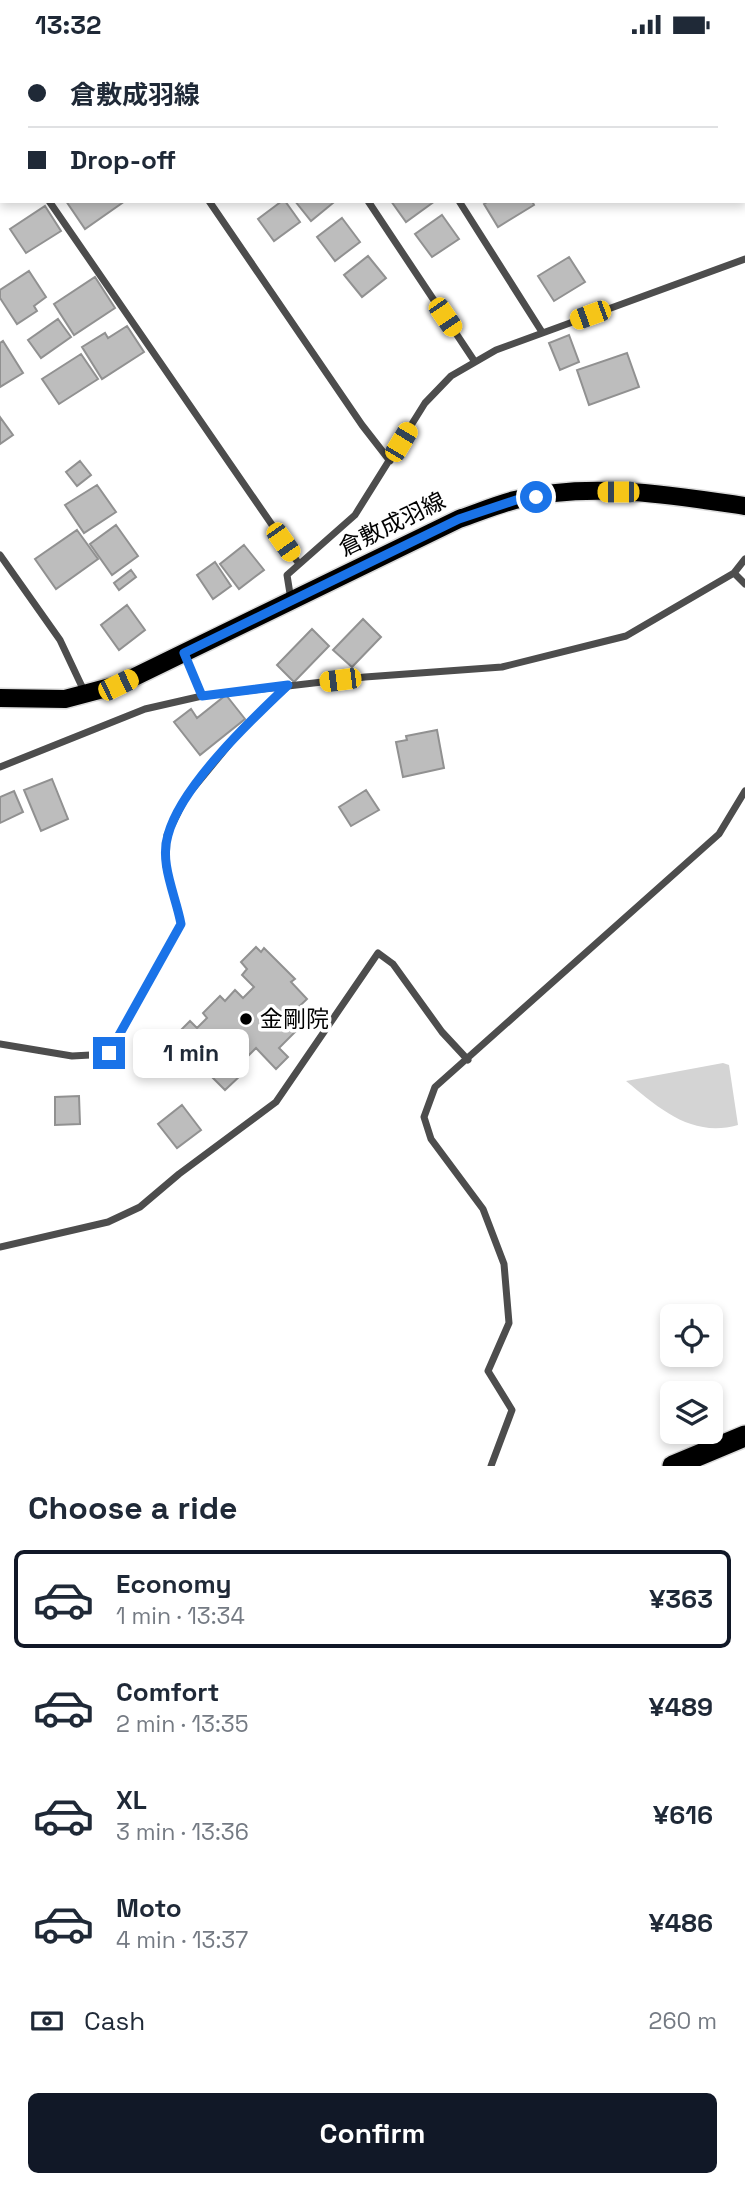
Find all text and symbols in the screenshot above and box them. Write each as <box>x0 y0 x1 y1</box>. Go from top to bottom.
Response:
text: 13:32 <box>35 8 102 42</box>
text: 倉敷成羽線 <box>70 78 200 112</box>
text: Drop-off <box>70 143 176 177</box>
car <box>425 294 466 340</box>
car <box>567 298 614 332</box>
car <box>382 419 421 465</box>
route start <box>520 481 552 513</box>
car <box>598 482 640 503</box>
street label: 倉敷成羽線 <box>334 485 450 563</box>
car <box>263 519 304 565</box>
car <box>95 666 142 704</box>
car <box>318 667 363 693</box>
place label: 金剛院 <box>260 1004 329 1034</box>
marker: 金剛院 <box>238 1011 254 1027</box>
callout: 1 min <box>134 1028 249 1077</box>
route end <box>93 1037 125 1069</box>
text: 1 min <box>163 1038 219 1068</box>
map controls <box>660 1304 723 1444</box>
button: locate <box>660 1304 723 1367</box>
button: layers <box>660 1381 723 1444</box>
text: Choose a ride <box>28 1488 238 1528</box>
text: Economy <box>116 1567 232 1601</box>
icon: car <box>32 1568 95 1631</box>
text: ¥363 <box>649 1582 713 1616</box>
text: 1 min · 13:34 <box>116 1601 245 1631</box>
text: Comfort <box>116 1675 219 1709</box>
icon: car <box>32 1676 95 1739</box>
text: ¥489 <box>649 1690 713 1724</box>
text: 2 min · 13:35 <box>116 1709 248 1739</box>
text: XL <box>116 1783 147 1817</box>
icon: car <box>32 1784 95 1847</box>
text: ¥616 <box>653 1798 713 1832</box>
text: 3 min · 13:36 <box>116 1817 249 1847</box>
text: Moto <box>116 1891 182 1925</box>
icon: car <box>32 1892 95 1955</box>
text: ¥486 <box>649 1906 713 1940</box>
text: 4 min · 13:37 <box>116 1925 248 1955</box>
icon: cash <box>28 2002 66 2040</box>
text: Cash <box>84 2004 145 2038</box>
text: 260 m <box>649 2006 717 2036</box>
button: Confirm <box>28 2093 717 2173</box>

